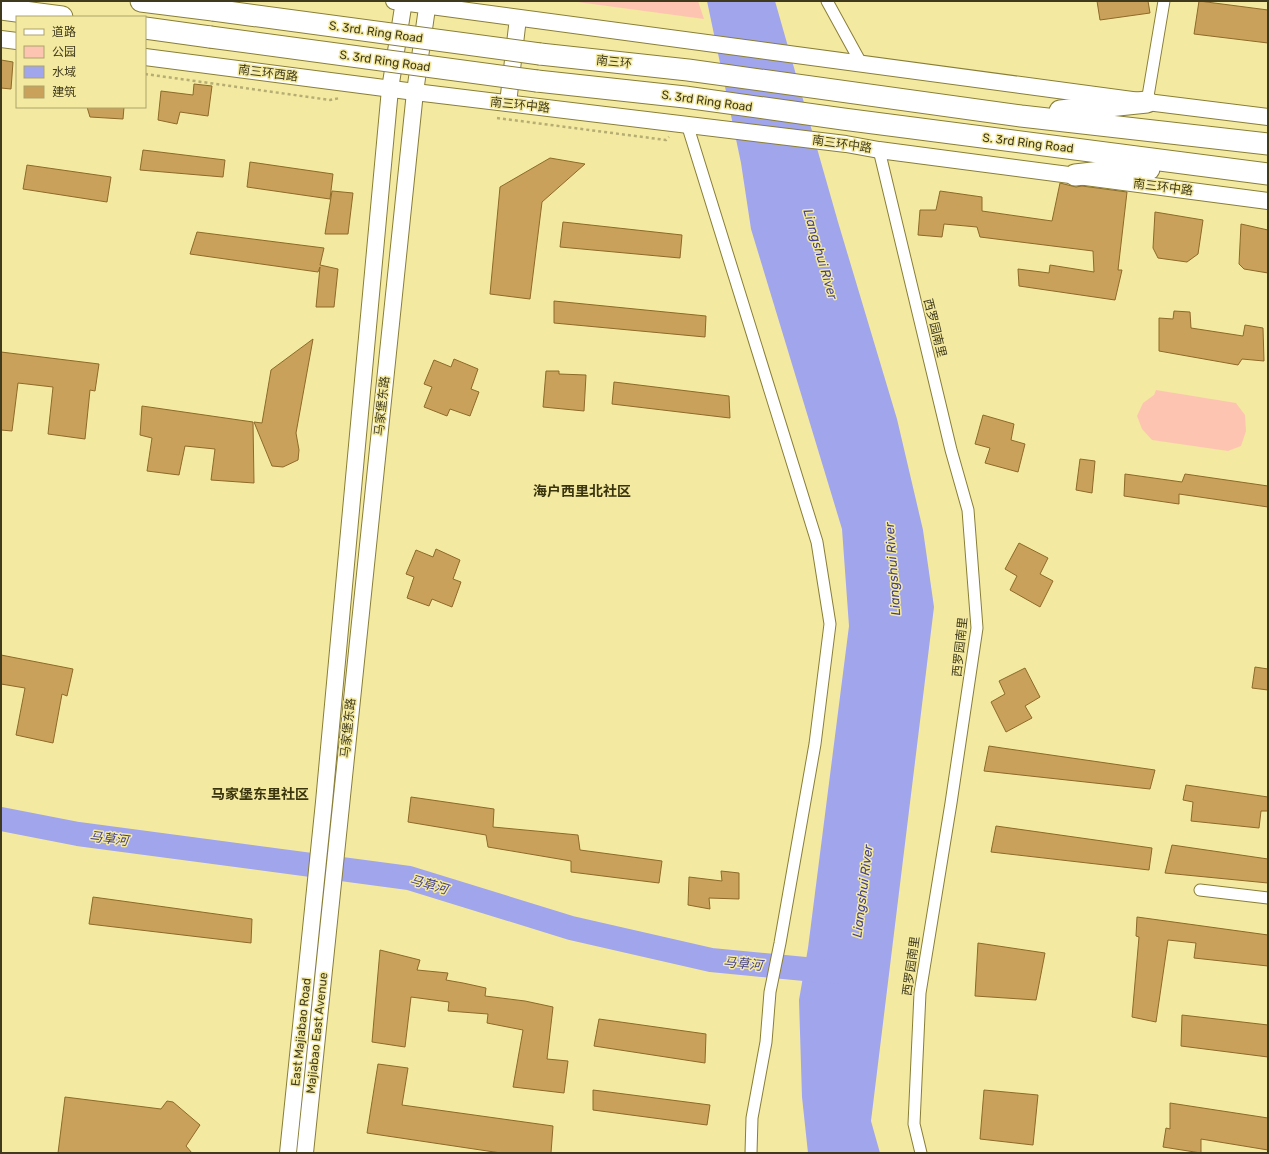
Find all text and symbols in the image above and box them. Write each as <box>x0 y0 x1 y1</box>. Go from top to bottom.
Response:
legend <box>16 16 146 108</box>
street label: S. 3rd. Ring Road <box>328 18 424 46</box>
text: 道路 <box>52 25 76 39</box>
text: 公园 <box>52 45 76 59</box>
street label: S. 3rd Ring Road <box>339 48 431 74</box>
street label: 南三环 <box>595 53 633 71</box>
street label: 南三环西路 <box>237 62 299 84</box>
text: 水域 <box>52 65 76 79</box>
text: 建筑 <box>52 85 76 99</box>
street label: S. 3rd Ring Road <box>661 88 753 114</box>
street label: 南三环中路 <box>489 95 551 115</box>
street label: S. 3rd Ring Road <box>982 130 1074 156</box>
street label: 南三环中路 <box>811 133 873 155</box>
street label: 南三环中路 <box>1132 176 1194 198</box>
water label: Liangshui River <box>799 207 841 302</box>
street label: 西罗园南里 <box>921 297 949 359</box>
street label: 马家堡东路 <box>372 375 392 437</box>
district label: 海户西里北社区 <box>533 483 631 500</box>
water label: Liangshui River <box>882 521 904 616</box>
street label: 西罗园南里 <box>950 616 970 678</box>
street label: 马家堡东路 <box>338 697 358 759</box>
district label: 马家堡东里社区 <box>211 786 309 803</box>
water label: 马草河 <box>89 829 132 849</box>
water label: Liangshui River <box>849 843 877 938</box>
water label: 马草河 <box>408 872 453 898</box>
street label: 西罗园南里 <box>900 935 922 997</box>
water label: 马草河 <box>723 954 766 973</box>
street label: Majiabao East Avenue <box>304 971 330 1094</box>
street label: East Majiabao Road <box>288 977 314 1087</box>

